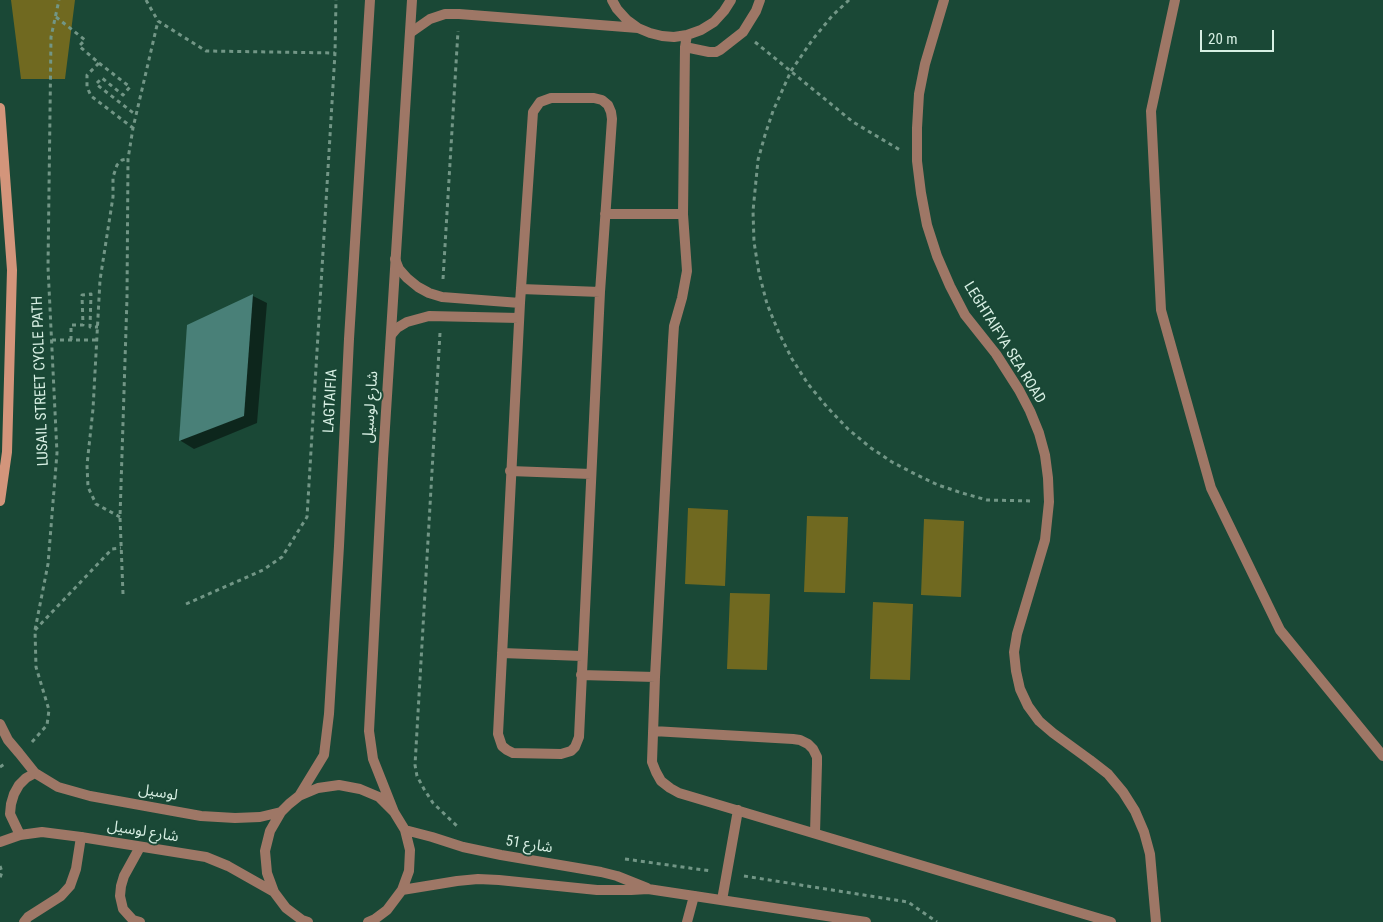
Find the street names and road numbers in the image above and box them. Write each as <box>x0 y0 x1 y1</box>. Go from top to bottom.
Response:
street label: LEGHTAIFYA SEA ROAD <box>959 279 1049 407</box>
street label: LUSAIL STREET CYCLE PATH <box>29 295 53 467</box>
street label: LAGTAIFIA <box>320 369 342 433</box>
street label: شارع لوسيل <box>360 370 382 444</box>
street label: لوسيل <box>137 781 179 805</box>
street label: شارع لوسيل <box>106 817 180 847</box>
street label: شارع 51 <box>504 832 554 858</box>

